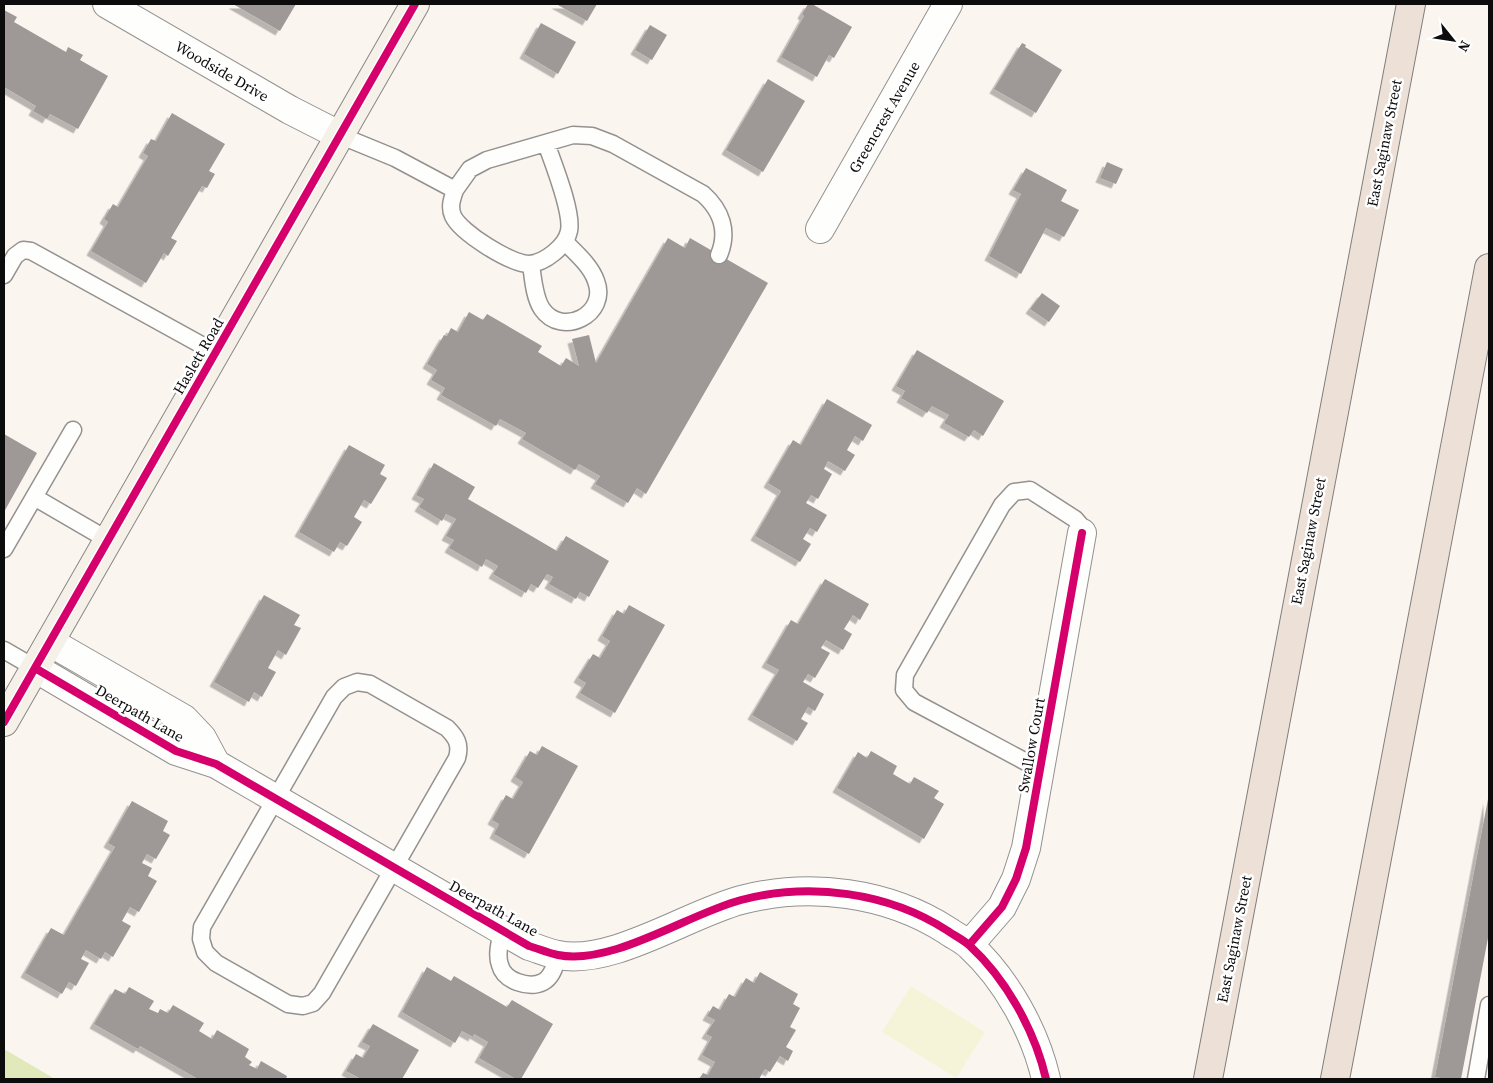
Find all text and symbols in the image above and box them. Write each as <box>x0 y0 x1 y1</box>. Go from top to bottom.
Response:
north arrow <box>1428 15 1478 65</box>
street label: Woodside Drive <box>171 36 273 107</box>
text: N <box>1453 37 1475 56</box>
street label: Greencrest Avenue <box>843 57 925 177</box>
street label: East Saginaw Street <box>1361 78 1407 208</box>
street label: Haslett Road <box>168 314 229 398</box>
street label: East Saginaw Street <box>1285 476 1331 606</box>
street label: Deerpath Lane <box>92 679 189 747</box>
street label: Swallow Court <box>1012 696 1050 794</box>
street label: East Saginaw Street <box>1211 874 1257 1004</box>
street label: Deerpath Lane <box>445 875 543 941</box>

